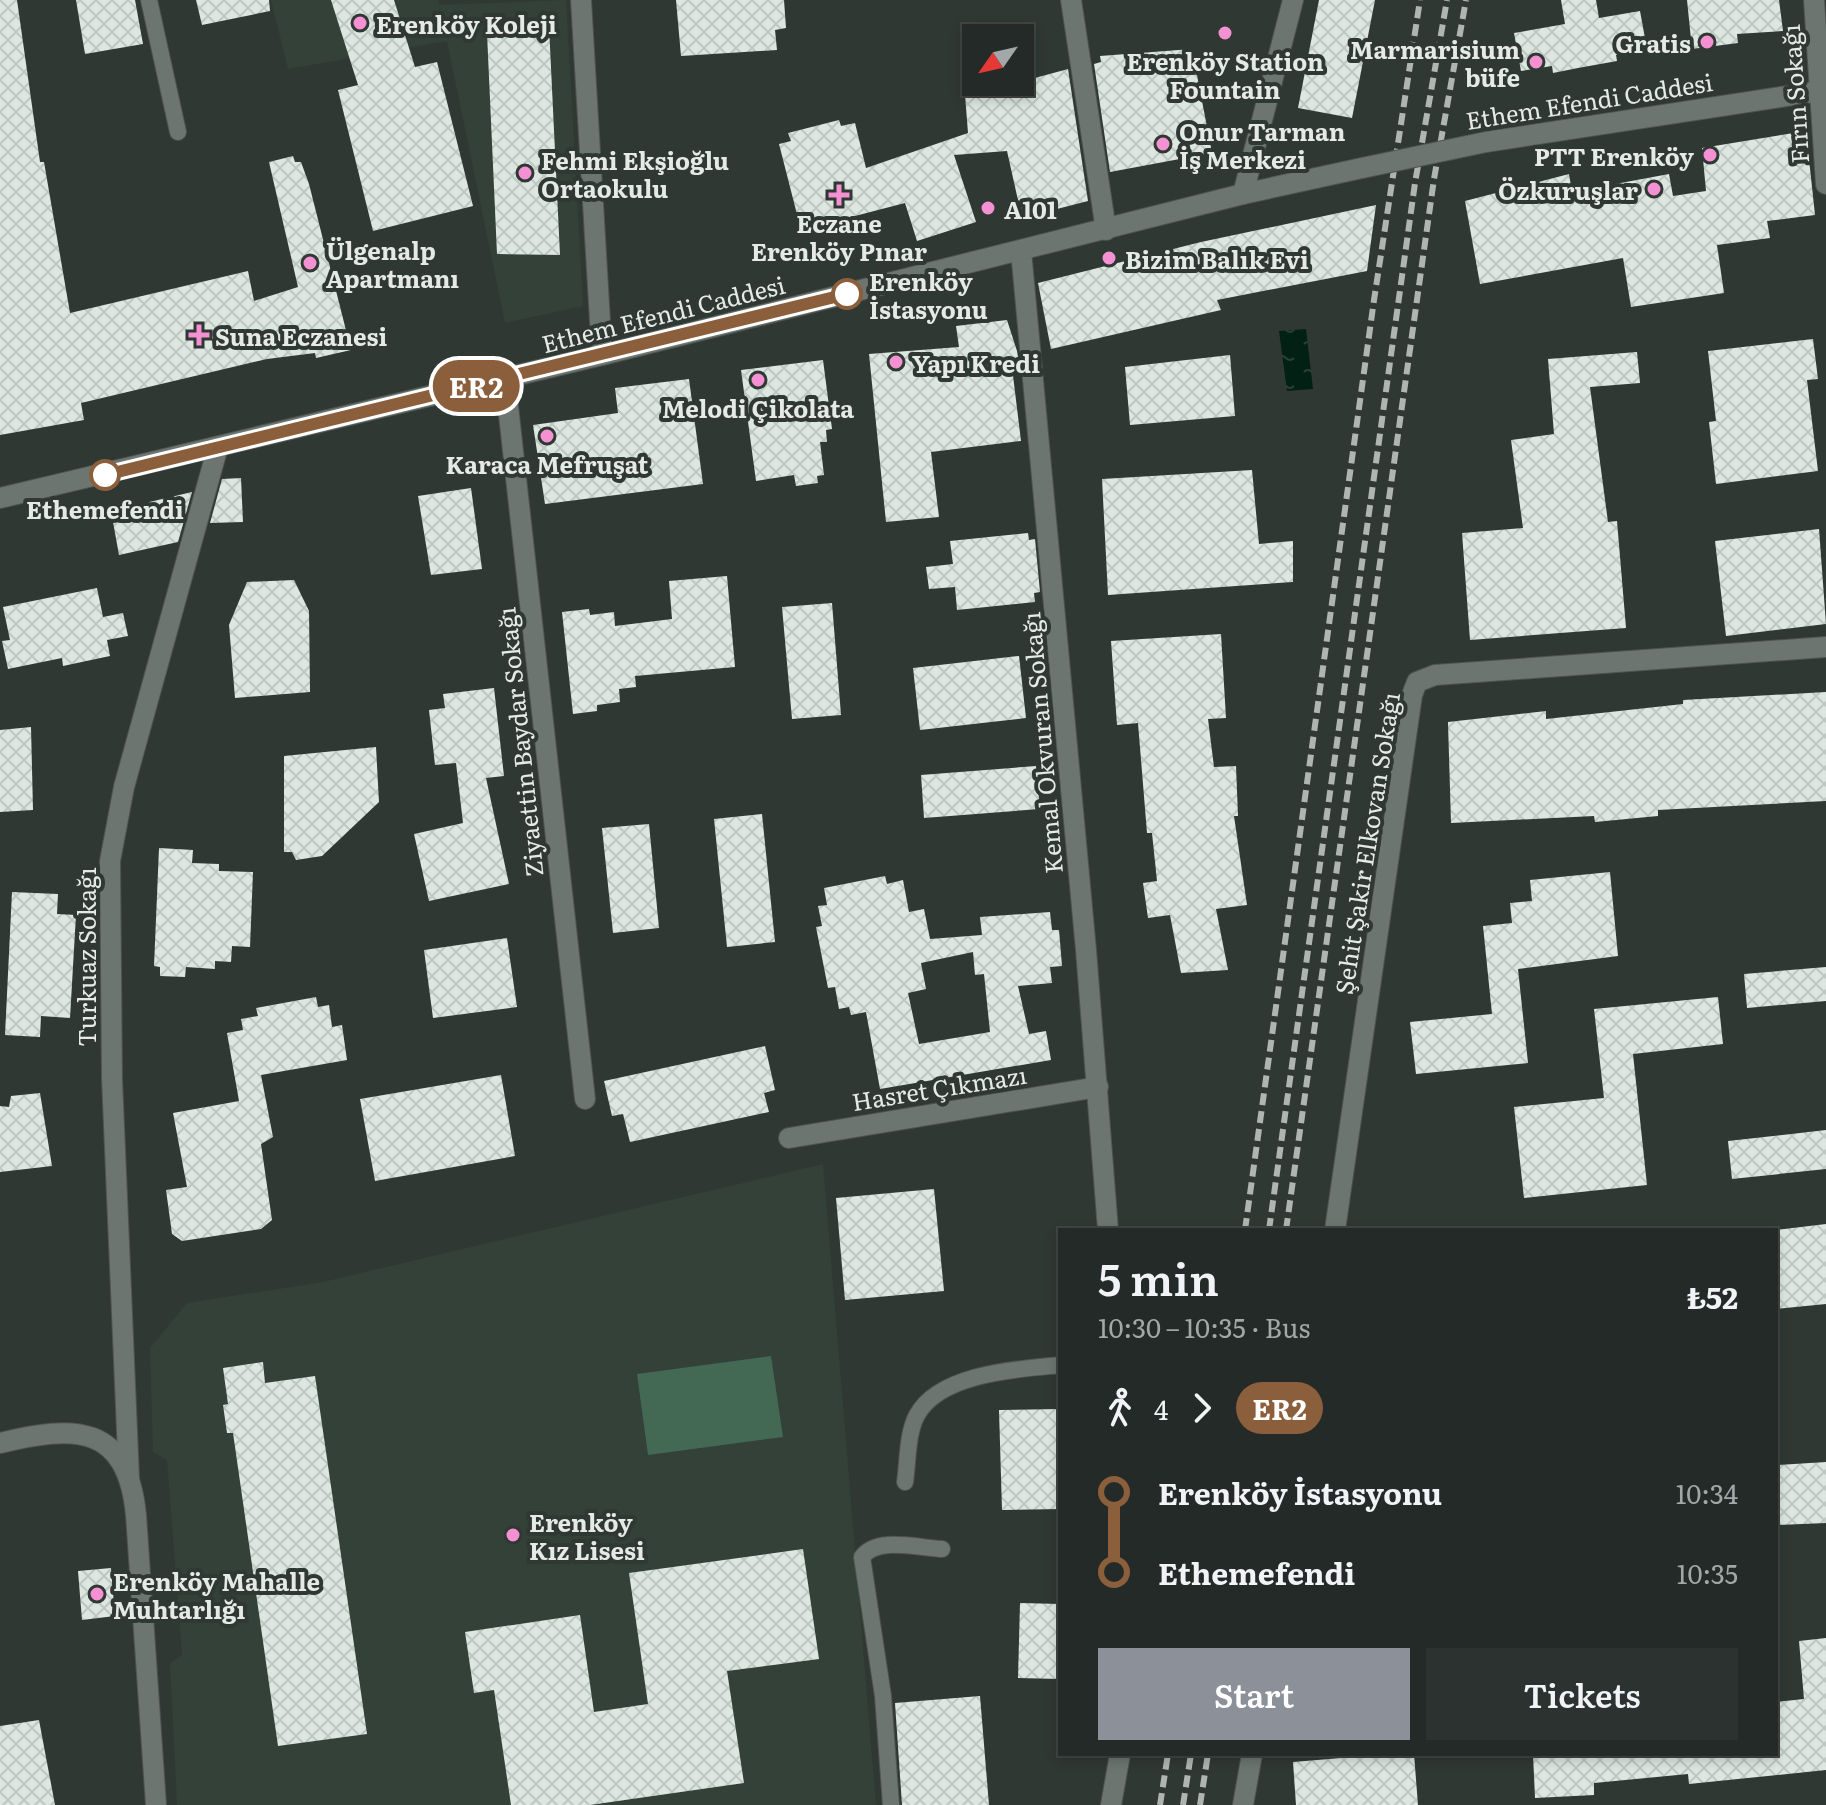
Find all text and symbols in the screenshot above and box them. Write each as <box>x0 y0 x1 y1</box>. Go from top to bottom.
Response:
place label: Erenköy Koleji <box>376 6 557 41</box>
marker: Erenköy Koleji <box>351 14 369 32</box>
street label: Fırın Sokağı <box>1772 23 1816 165</box>
north arrow <box>962 24 1034 96</box>
map controls <box>962 24 1034 96</box>
marker: Erenköy Station Fountain <box>1216 24 1234 42</box>
place label: Gratis <box>1615 25 1691 60</box>
place label: Marmarisium büfe <box>1350 31 1520 94</box>
marker: Gratis <box>1698 33 1716 51</box>
place label: Erenköy Station Fountain <box>1126 43 1324 106</box>
marker: Marmarisium büfe <box>1527 53 1545 71</box>
street label: Ethem Efendi Caddesi <box>1463 63 1715 137</box>
place label: Onur Tarman İş Merkezi <box>1179 113 1346 176</box>
marker: Onur Tarman İş Merkezi <box>1154 135 1172 153</box>
place label: PTT Erenköy <box>1534 138 1694 173</box>
place label: Fehmi Ekşioğlu Ortaokulu <box>541 142 729 205</box>
marker: PTT Erenköy <box>1701 146 1719 164</box>
marker: Fehmi Ekşioğlu Ortaokulu <box>516 164 534 182</box>
place label: Özkuruşlar <box>1498 172 1638 207</box>
marker: Özkuruşlar <box>1645 180 1663 198</box>
marker: Eczane Erenköy Pınar <box>830 186 848 204</box>
place label: A101 <box>1004 191 1057 226</box>
marker: A101 <box>979 199 997 217</box>
place label: Eczane Erenköy Pınar <box>751 205 927 268</box>
place label: Ülgenalp Apartmanı <box>326 232 459 295</box>
place label: Bizim Balık Evi <box>1125 241 1309 276</box>
marker: Bizim Balık Evi <box>1100 249 1118 267</box>
marker: Ülgenalp Apartmanı <box>301 254 319 272</box>
place label: Erenköy İstasyonu <box>869 263 988 326</box>
street label: Ethem Efendi Caddesi <box>538 266 788 360</box>
marker: Erenköy İstasyonu <box>832 279 862 309</box>
place label: Suna Eczanesi <box>215 318 387 353</box>
marker: Suna Eczanesi <box>190 326 208 344</box>
place label: Yapı Kredi <box>912 345 1040 380</box>
marker: Yapı Kredi <box>887 353 905 371</box>
line badge: ER2 <box>430 360 522 412</box>
text: ER2 <box>449 365 503 407</box>
marker: Melodi Çikolata <box>749 371 767 389</box>
place label: Melodi Çikolata <box>662 390 854 425</box>
marker: Karaca Mefruşat <box>538 427 556 445</box>
place label: Karaca Mefruşat <box>446 446 649 481</box>
marker: Ethemefendi <box>90 460 120 490</box>
place label: Ethemefendi <box>26 491 184 526</box>
street label: Ziyaettin Baydar Sokağı <box>487 606 551 878</box>
street label: Kemal Okvuran Sokağı <box>1012 611 1070 875</box>
street label: Şehit Şakir Elkovan Sokağı <box>1325 689 1407 997</box>
street label: Turkuaz Sokağı <box>68 867 103 1047</box>
street label: Hasret Çıkmazı <box>849 1056 1029 1118</box>
text: 5 min <box>1098 1244 1219 1310</box>
text: ₺52 <box>1686 1274 1738 1318</box>
text: 10:30 – 10:35 · Bus <box>1098 1307 1310 1346</box>
icon: walk <box>1098 1386 1142 1430</box>
icon: forward <box>1180 1386 1224 1430</box>
text: ER2 <box>1252 1387 1307 1429</box>
text: 4 <box>1154 1389 1168 1428</box>
text: Erenköy İstasyonu <box>1158 1470 1442 1514</box>
text: 10:34 <box>1676 1473 1738 1512</box>
place label: Erenköy Kız Lisesi <box>529 1504 645 1567</box>
marker: Erenköy Kız Lisesi <box>504 1526 522 1544</box>
text: Ethemefendi <box>1158 1550 1355 1594</box>
text: 10:35 <box>1677 1553 1738 1592</box>
place label: Erenköy Mahalle Muhtarlığı <box>113 1563 320 1626</box>
marker: Erenköy Mahalle Muhtarlığı <box>88 1585 106 1603</box>
button: Start <box>1098 1648 1410 1740</box>
button: Tickets <box>1426 1648 1738 1740</box>

